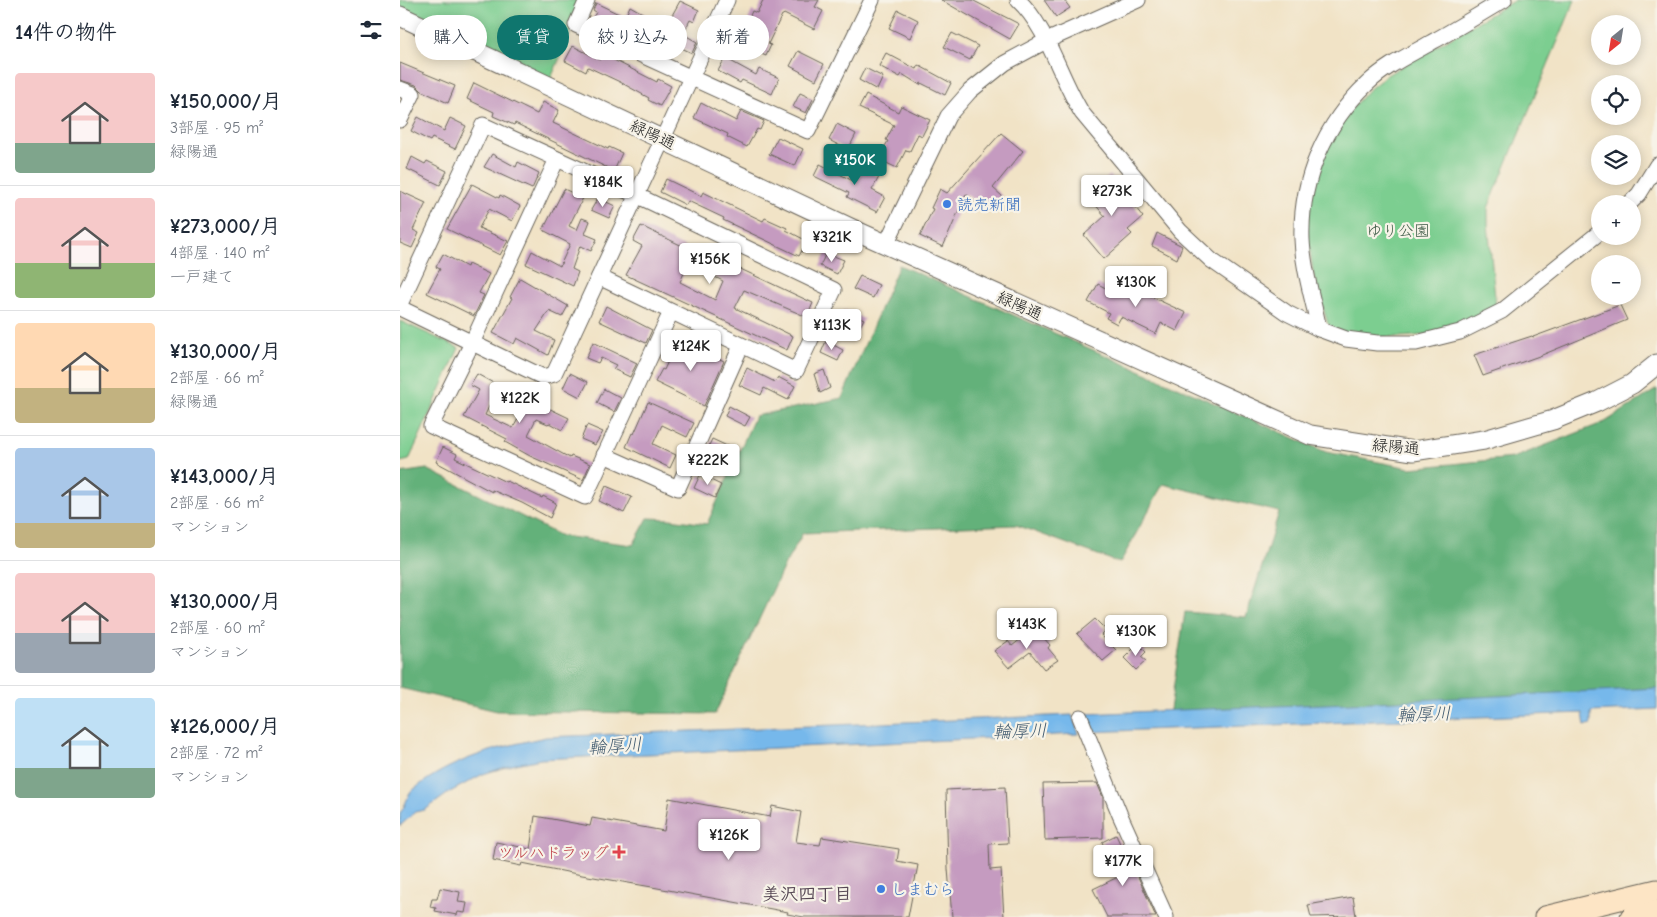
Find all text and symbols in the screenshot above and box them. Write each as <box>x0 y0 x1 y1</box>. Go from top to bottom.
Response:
chip: 購入 <box>415 15 487 60</box>
chip: 賃貸 <box>497 15 569 60</box>
chip: 絞り込み <box>579 15 687 60</box>
chip: 新着 <box>697 15 769 60</box>
north arrow <box>1591 15 1641 65</box>
map controls <box>1591 15 1641 305</box>
icon: filters <box>357 16 385 44</box>
text: 14件の物件 <box>15 20 117 44</box>
button: locate <box>1591 75 1641 125</box>
text: ¥150,000/月 <box>170 89 282 113</box>
icon: home <box>55 93 115 153</box>
street label: 緑陽通 <box>627 117 678 153</box>
text: 3部屋 · 95 m² <box>170 119 263 137</box>
button: layers <box>1591 135 1641 185</box>
text: 緑陽通 <box>170 143 218 161</box>
pin: ¥150K <box>820 144 890 186</box>
text: ¥150K <box>835 151 875 169</box>
pin: ¥184K <box>568 166 638 208</box>
text: ¥184K <box>584 173 622 191</box>
pin: ¥273K <box>1077 174 1147 217</box>
text: ¥273K <box>1092 182 1132 200</box>
button: + <box>1591 195 1641 245</box>
place label: 読売新聞 <box>957 196 1021 214</box>
marker: 読売新聞 <box>941 198 953 210</box>
text: ¥273,000/月 <box>170 214 281 238</box>
icon: home <box>55 218 115 278</box>
pin: ¥321K <box>797 220 867 263</box>
park label: ゆり公園 <box>1366 222 1430 240</box>
text: ¥321K <box>812 228 852 246</box>
pin: ¥156K <box>675 242 745 285</box>
text: 4部屋 · 140 m² <box>170 244 270 262</box>
text: ¥156K <box>690 250 730 268</box>
button: − <box>1591 255 1641 305</box>
pin: ¥130K <box>1101 266 1171 308</box>
text: 一戸建て <box>170 268 234 286</box>
text: ¥130K <box>1116 273 1156 291</box>
street label: 緑陽通 <box>994 288 1045 324</box>
pin: ¥113K <box>797 308 867 351</box>
text: ¥113K <box>813 316 851 334</box>
pin: ¥124K <box>656 330 726 372</box>
text: ¥124K <box>672 337 710 355</box>
text: ¥130,000/月 <box>170 339 281 363</box>
icon: home <box>55 343 115 403</box>
text: 2部屋 · 66 m² <box>170 369 264 387</box>
pin: ¥122K <box>485 382 555 424</box>
text: ¥122K <box>500 389 540 407</box>
text: 緑陽通 <box>170 393 218 411</box>
street label: 緑陽通 <box>1371 436 1421 458</box>
pin: ¥222K <box>673 444 743 486</box>
text: ¥222K <box>688 451 728 469</box>
text: ¥143,000/月 <box>170 464 279 488</box>
icon: home <box>55 468 115 528</box>
text: 2部屋 · 66 m² <box>170 494 264 512</box>
text: マンション <box>170 518 249 536</box>
text: ¥130,000/月 <box>170 589 281 613</box>
icon: home <box>55 593 115 653</box>
pin: ¥143K <box>992 608 1062 650</box>
pin: ¥130K <box>1101 614 1171 657</box>
text: ¥143K <box>1008 615 1046 633</box>
text: 2部屋 · 60 m² <box>170 619 265 637</box>
text: ¥130K <box>1116 622 1156 640</box>
text: マンション <box>170 643 249 661</box>
water label: 輪厚川 <box>1397 703 1451 726</box>
text: ¥126,000/月 <box>170 714 280 738</box>
icon: home <box>55 718 115 778</box>
water label: 輪厚川 <box>993 720 1047 743</box>
water label: 輪厚川 <box>587 734 643 759</box>
text: 2部屋 · 72 m² <box>170 744 262 762</box>
text: マンション <box>170 768 249 786</box>
pin: ¥126K <box>694 818 764 861</box>
text: ¥126K <box>709 826 749 844</box>
place label: ツルハドラッグ <box>498 844 609 862</box>
pin: ¥177K <box>1088 844 1158 887</box>
marker: ツルハドラッグ <box>613 846 625 858</box>
text: ¥177K <box>1104 852 1142 870</box>
place label: しまむら <box>891 881 955 899</box>
marker: しまむら <box>875 883 887 895</box>
district label: 美沢四丁目 <box>762 884 852 905</box>

